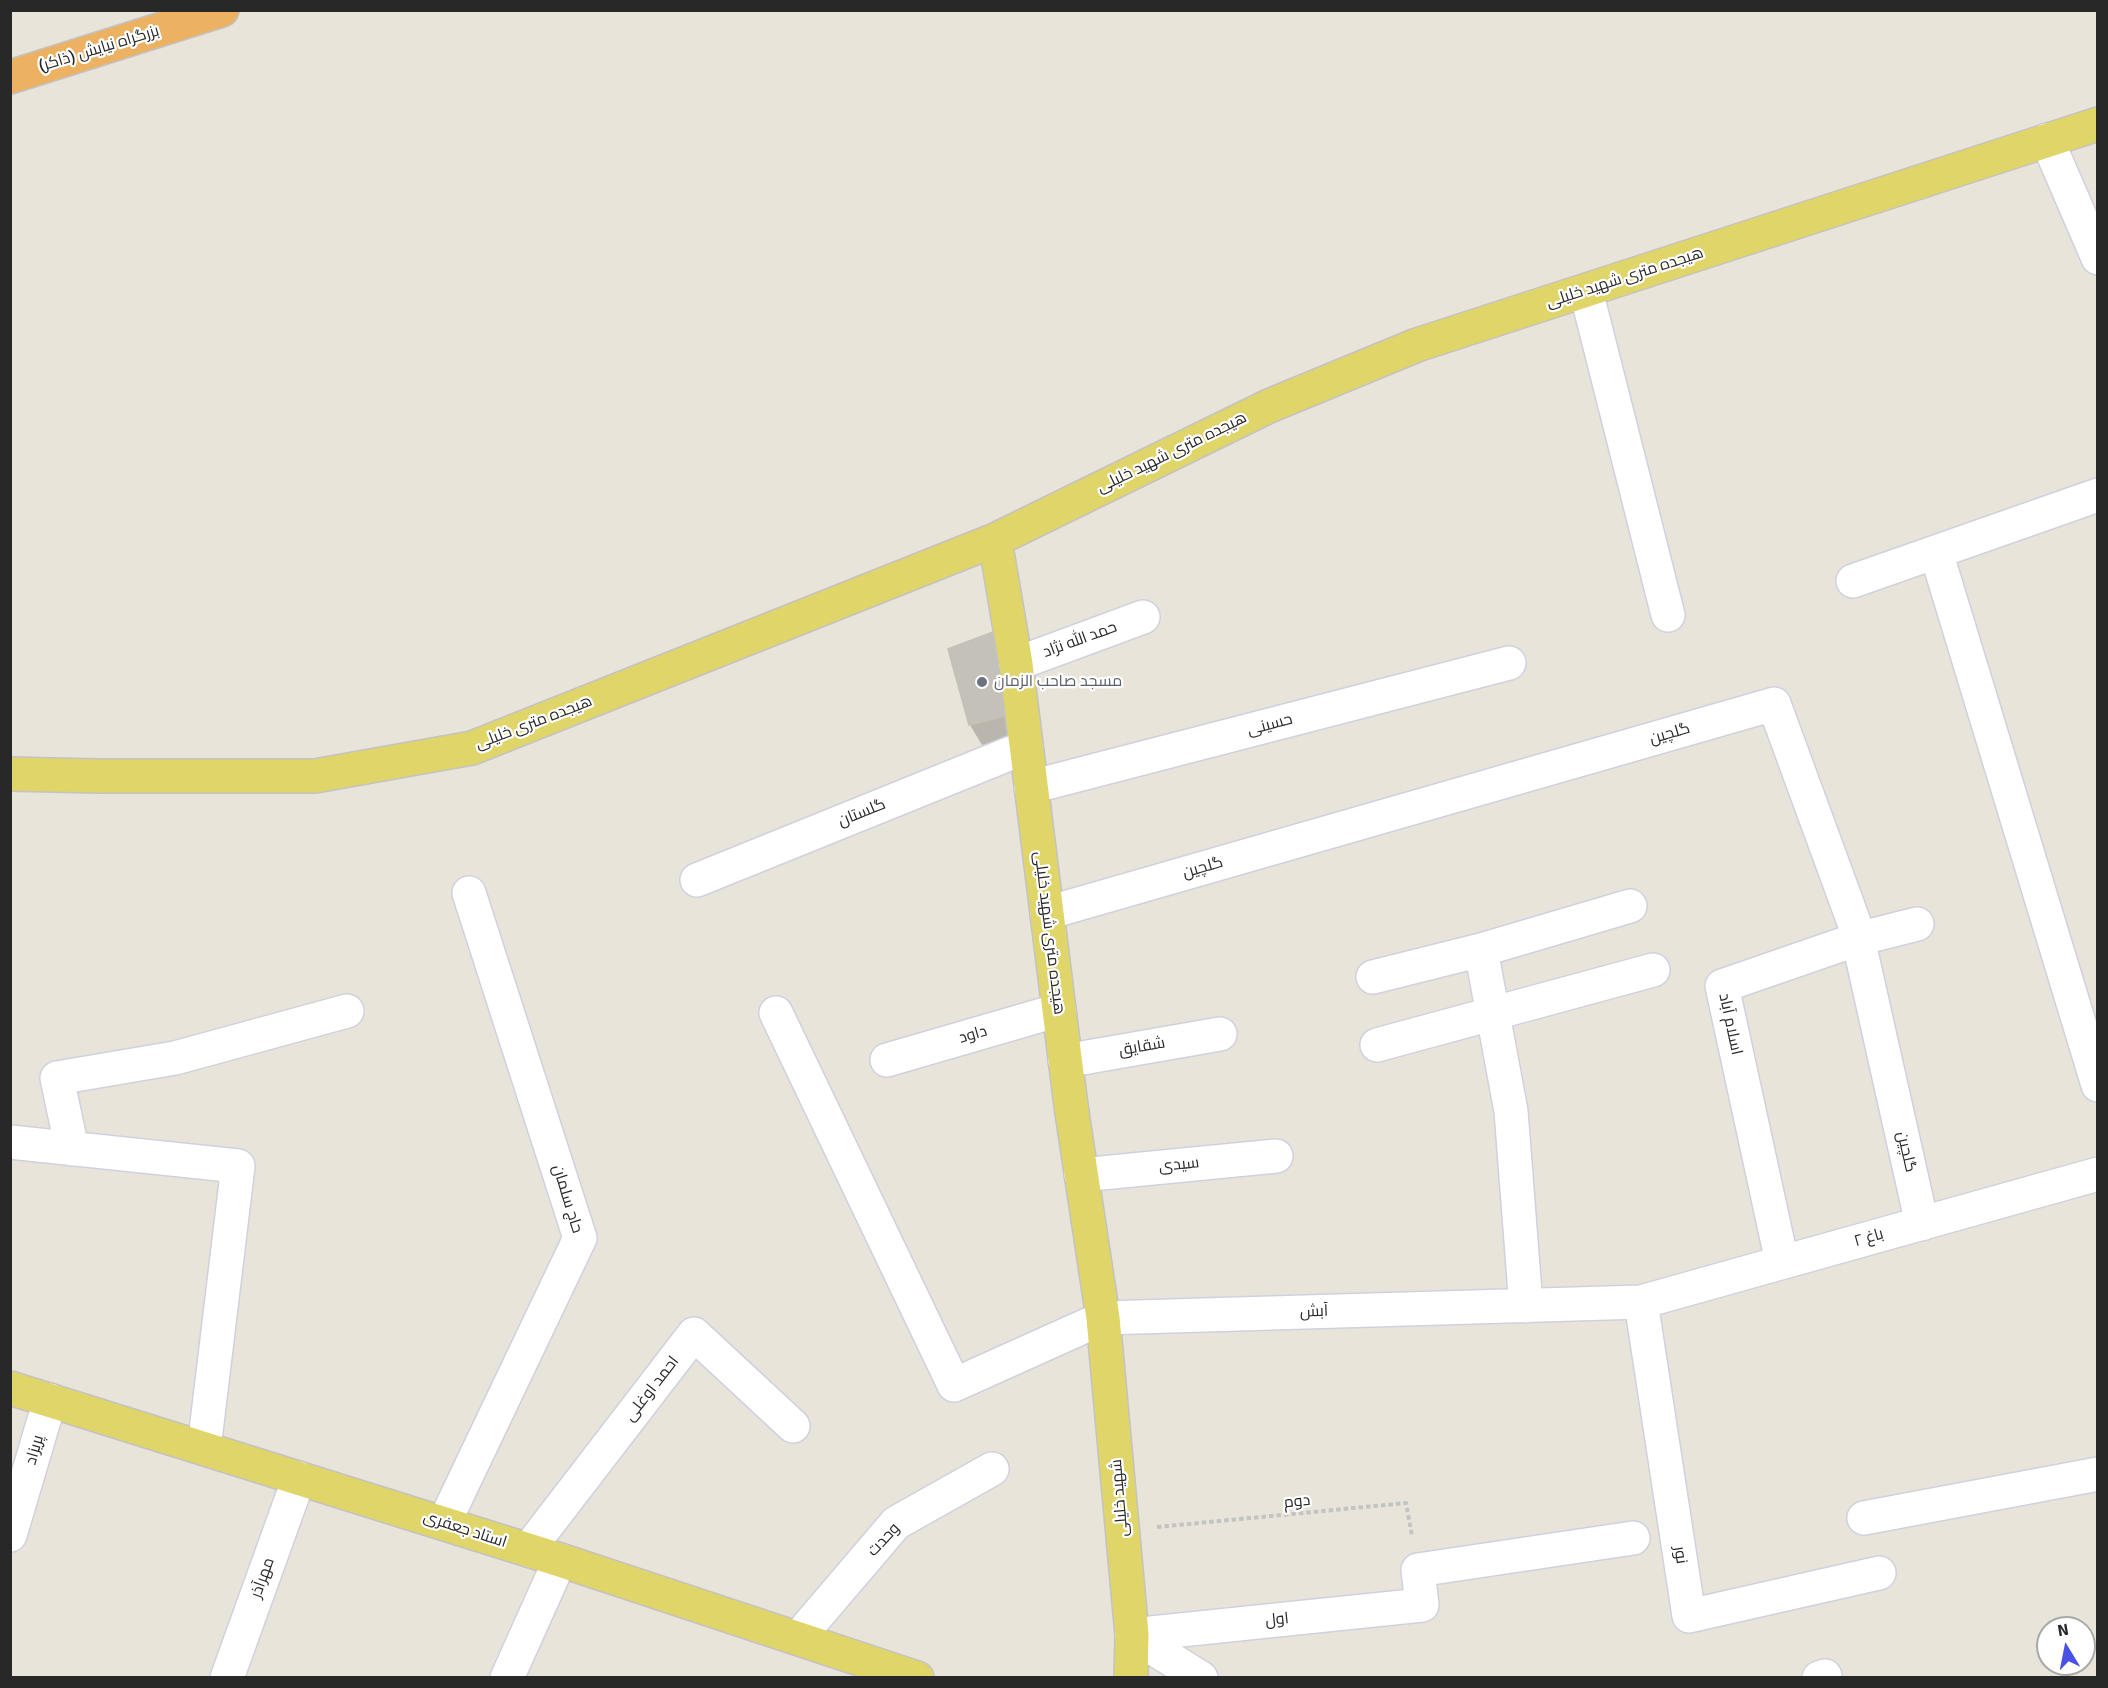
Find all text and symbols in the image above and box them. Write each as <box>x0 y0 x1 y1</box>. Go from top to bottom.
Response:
street label: بزرگراه نیایش (ذاکر) <box>36 22 162 76</box>
street label: هیجده متری شهید خلیلی <box>1544 243 1706 313</box>
street label: هیجده متری شهید خلیلی <box>1094 408 1250 498</box>
street label: حمد الله نژاد <box>1040 618 1120 662</box>
place label: مسجد صاحب الزمان <box>994 672 1122 692</box>
marker: مسجد صاحب الزمان <box>975 675 989 689</box>
street label: هیجده متری خلیلی <box>473 692 595 754</box>
street label: حسینی <box>1245 710 1295 740</box>
street label: گلچین <box>1648 719 1692 749</box>
street label: گلستان <box>835 795 889 831</box>
street label: هیجده متری شهید خلیلی <box>1029 850 1069 1016</box>
street label: گلچین <box>1181 853 1225 883</box>
street label: اسلام آباد <box>1714 991 1746 1057</box>
street label: داود <box>957 1022 989 1048</box>
street label: شقایق <box>1117 1033 1167 1061</box>
street label: گلچین <box>1892 1130 1920 1174</box>
street label: سیدی <box>1158 1153 1200 1177</box>
street label: حاج سلمان <box>547 1162 587 1236</box>
street label: باغ ۲ <box>1852 1225 1886 1251</box>
street label: آبش <box>1299 1302 1329 1322</box>
street label: احمد اوغلی <box>621 1353 683 1425</box>
street label: پریزاد <box>22 1433 48 1467</box>
street label: شهید خلیلی <box>1107 1458 1133 1538</box>
street label: دوم <box>1283 1491 1311 1513</box>
street label: استاد جعفری <box>421 1507 509 1553</box>
street label: وحدت <box>864 1519 904 1561</box>
street label: نور <box>1669 1545 1691 1565</box>
street label: مهرآذر <box>247 1555 279 1601</box>
street label: اول <box>1264 1609 1290 1631</box>
north arrow <box>2036 1616 2096 1676</box>
text: N <box>2056 1619 2070 1641</box>

